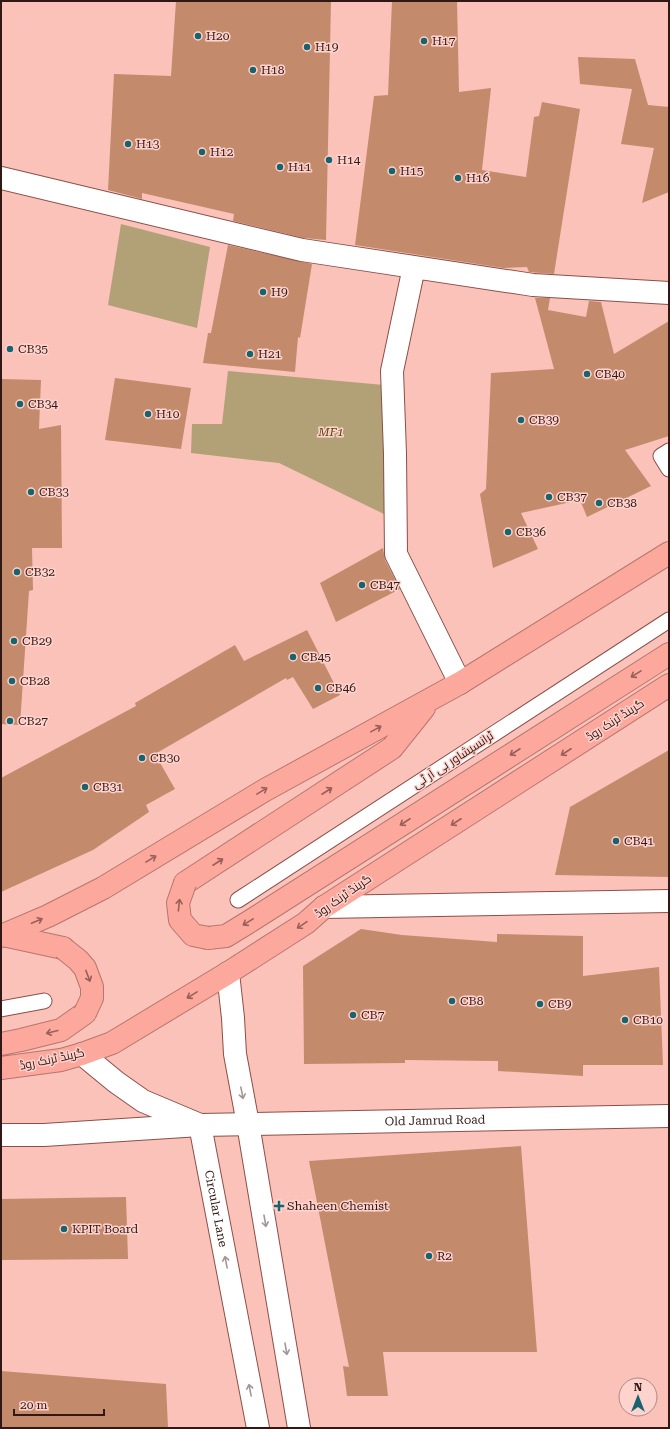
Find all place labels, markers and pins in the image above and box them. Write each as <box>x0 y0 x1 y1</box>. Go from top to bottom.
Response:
place label: H20 <box>206 29 230 43</box>
marker: H20 <box>193 31 203 41</box>
place label: H17 <box>432 34 456 48</box>
marker: H17 <box>419 36 429 46</box>
place label: H19 <box>315 40 339 54</box>
marker: H19 <box>302 42 312 52</box>
place label: H18 <box>261 63 285 77</box>
marker: H18 <box>248 65 258 75</box>
place label: H13 <box>136 137 160 151</box>
marker: H13 <box>123 139 133 149</box>
place label: H12 <box>210 145 234 159</box>
marker: H12 <box>197 147 207 157</box>
place label: H14 <box>337 153 361 167</box>
marker: H14 <box>324 155 334 165</box>
place label: H11 <box>288 160 312 174</box>
marker: H11 <box>275 162 285 172</box>
place label: H15 <box>400 164 424 178</box>
marker: H15 <box>387 166 397 176</box>
place label: H16 <box>466 171 490 185</box>
marker: H16 <box>453 173 463 183</box>
place label: H9 <box>271 285 288 299</box>
marker: H9 <box>258 287 268 297</box>
place label: CB35 <box>18 342 48 356</box>
marker: CB35 <box>5 344 15 354</box>
place label: H21 <box>258 347 282 361</box>
marker: H21 <box>245 349 255 359</box>
place label: CB40 <box>595 367 625 381</box>
marker: CB40 <box>582 369 592 379</box>
place label: CB34 <box>28 397 58 411</box>
marker: CB34 <box>15 399 25 409</box>
place label: H10 <box>156 407 180 421</box>
marker: H10 <box>143 409 153 419</box>
place label: CB39 <box>529 413 559 427</box>
marker: CB39 <box>516 415 526 425</box>
place label: CB33 <box>39 485 69 499</box>
marker: CB33 <box>26 487 36 497</box>
place label: CB37 <box>557 490 587 504</box>
marker: CB37 <box>544 492 554 502</box>
place label: CB38 <box>607 496 637 510</box>
marker: CB38 <box>594 498 604 508</box>
place label: CB36 <box>516 525 546 539</box>
marker: CB36 <box>503 527 513 537</box>
place label: CB32 <box>25 565 55 579</box>
marker: CB32 <box>12 567 22 577</box>
place label: CB47 <box>370 578 400 592</box>
marker: CB47 <box>357 580 367 590</box>
place label: CB29 <box>22 634 52 648</box>
marker: CB29 <box>9 636 19 646</box>
place label: CB45 <box>301 650 331 664</box>
marker: CB45 <box>288 652 298 662</box>
place label: CB28 <box>20 674 50 688</box>
marker: CB28 <box>7 676 17 686</box>
place label: CB46 <box>326 681 356 695</box>
marker: CB46 <box>313 683 323 693</box>
place label: CB27 <box>18 714 48 728</box>
marker: CB27 <box>5 716 15 726</box>
place label: CB30 <box>150 751 180 765</box>
marker: CB30 <box>137 753 147 763</box>
place label: CB31 <box>93 780 123 794</box>
marker: CB31 <box>80 782 90 792</box>
place label: CB41 <box>624 834 654 848</box>
marker: CB41 <box>611 836 621 846</box>
place label: CB8 <box>460 994 484 1008</box>
marker: CB8 <box>447 996 457 1006</box>
place label: CB9 <box>548 997 572 1011</box>
marker: CB9 <box>535 999 545 1009</box>
place label: CB7 <box>361 1008 385 1022</box>
marker: CB7 <box>348 1010 358 1020</box>
place label: CB10 <box>633 1013 663 1027</box>
marker: CB10 <box>620 1015 630 1025</box>
place label: Shaheen Chemist <box>287 1199 389 1213</box>
marker: Shaheen Chemist <box>274 1201 284 1211</box>
place label: KPIT Board <box>72 1222 139 1236</box>
marker: KPIT Board <box>59 1224 69 1234</box>
place label: R2 <box>437 1249 452 1263</box>
marker: R2 <box>424 1251 434 1261</box>

